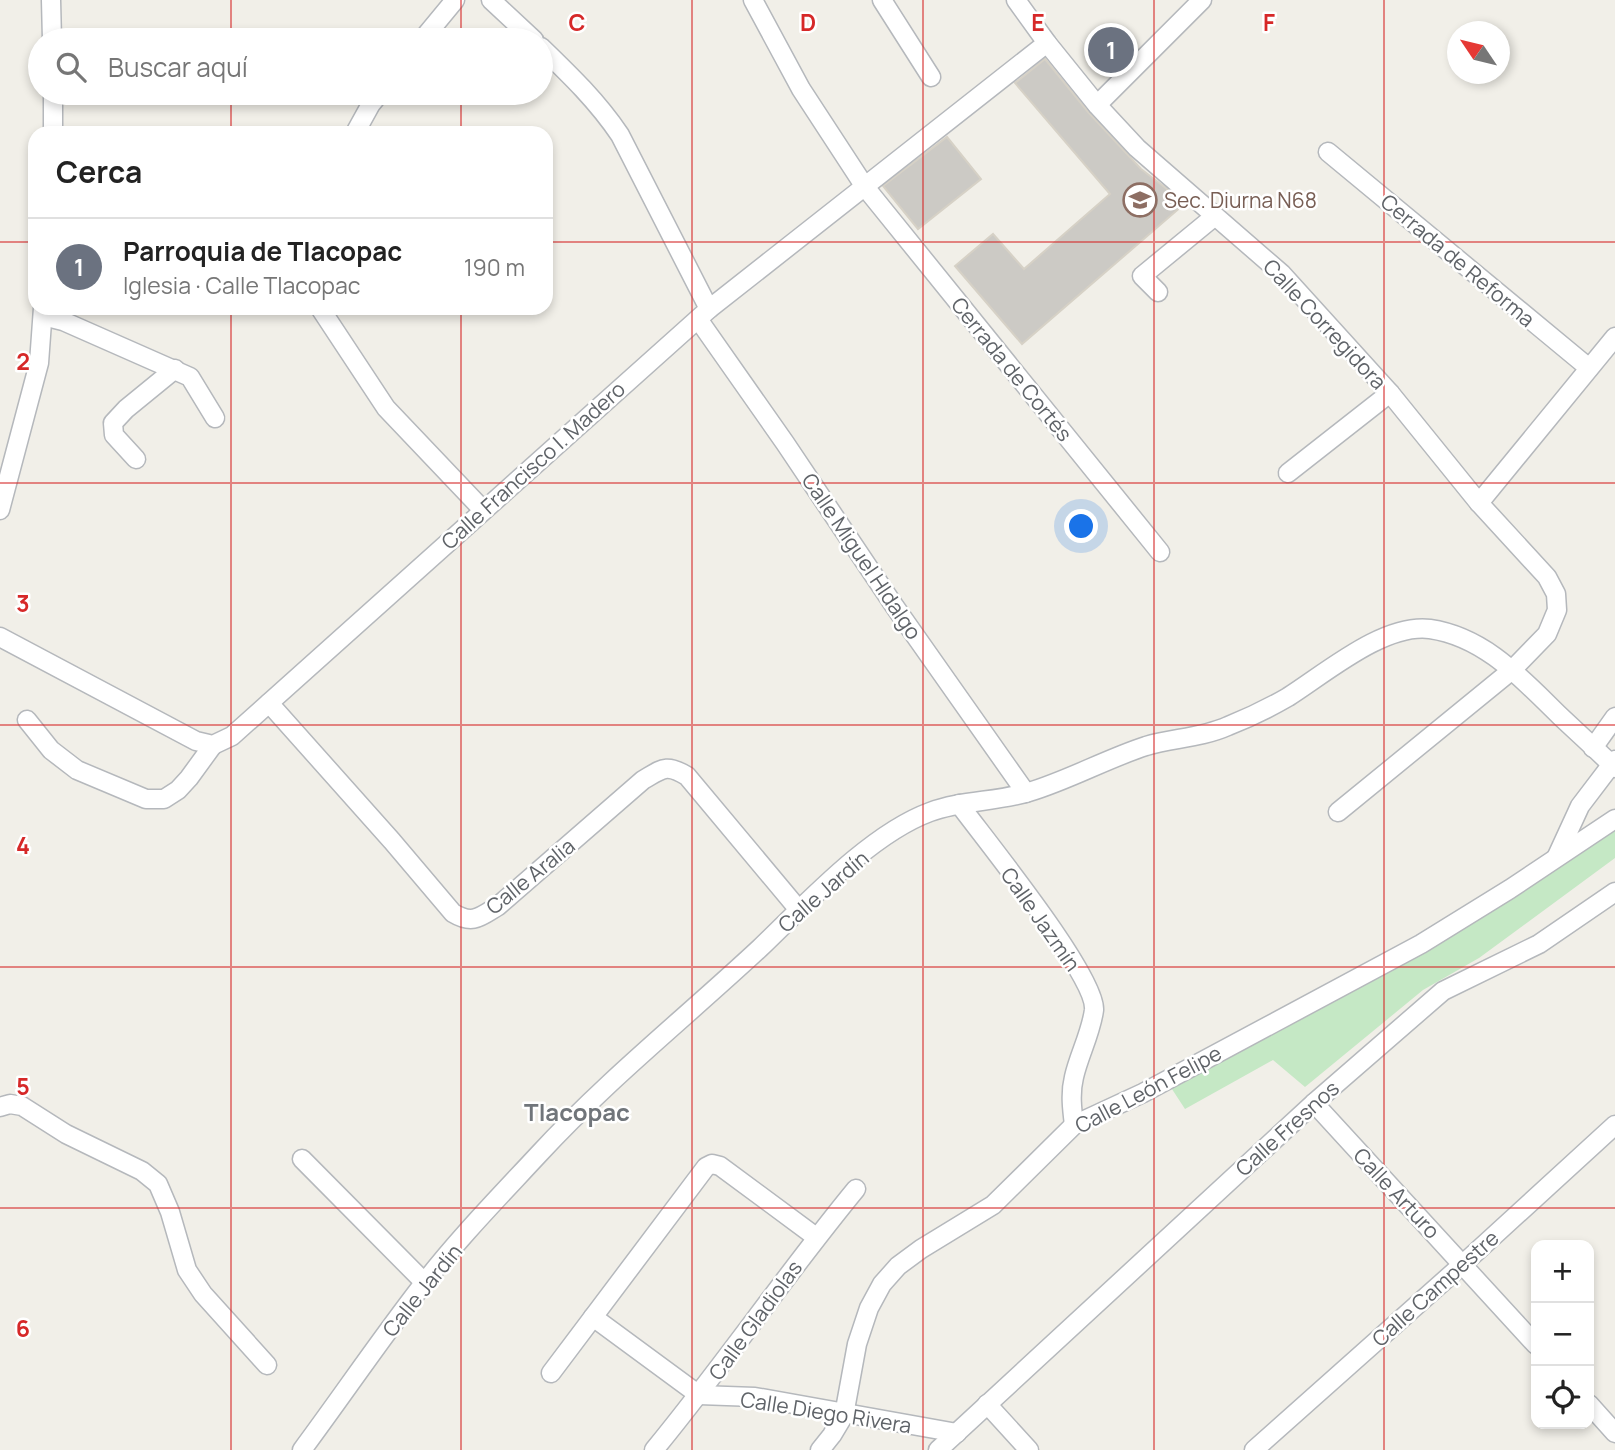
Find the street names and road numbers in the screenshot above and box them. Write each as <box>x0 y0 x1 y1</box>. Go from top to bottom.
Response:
street label: Cerrada de Reforma <box>1375 187 1541 333</box>
street label: Calle Corregidora <box>1257 253 1393 395</box>
street label: Cerrada de Cortés <box>945 291 1079 447</box>
street label: Calle Francisco I. Madero <box>435 375 631 555</box>
street label: Calle Miguel HIdalgo <box>796 467 928 645</box>
street label: Calle Aralia <box>480 832 580 920</box>
street label: Calle Jardín <box>772 844 874 938</box>
street label: Calle Jazmín <box>995 862 1087 976</box>
street label: Calle León Felipe <box>1070 1039 1226 1139</box>
street label: Calle Fresnos <box>1229 1074 1345 1182</box>
street label: Calle Arturo <box>1348 1142 1446 1244</box>
street label: Calle Campestre <box>1366 1224 1504 1352</box>
street label: Calle Jardín <box>376 1238 468 1342</box>
street label: Calle Gladiolas <box>702 1254 808 1386</box>
street label: Calle Diego Rivera <box>738 1385 914 1439</box>

